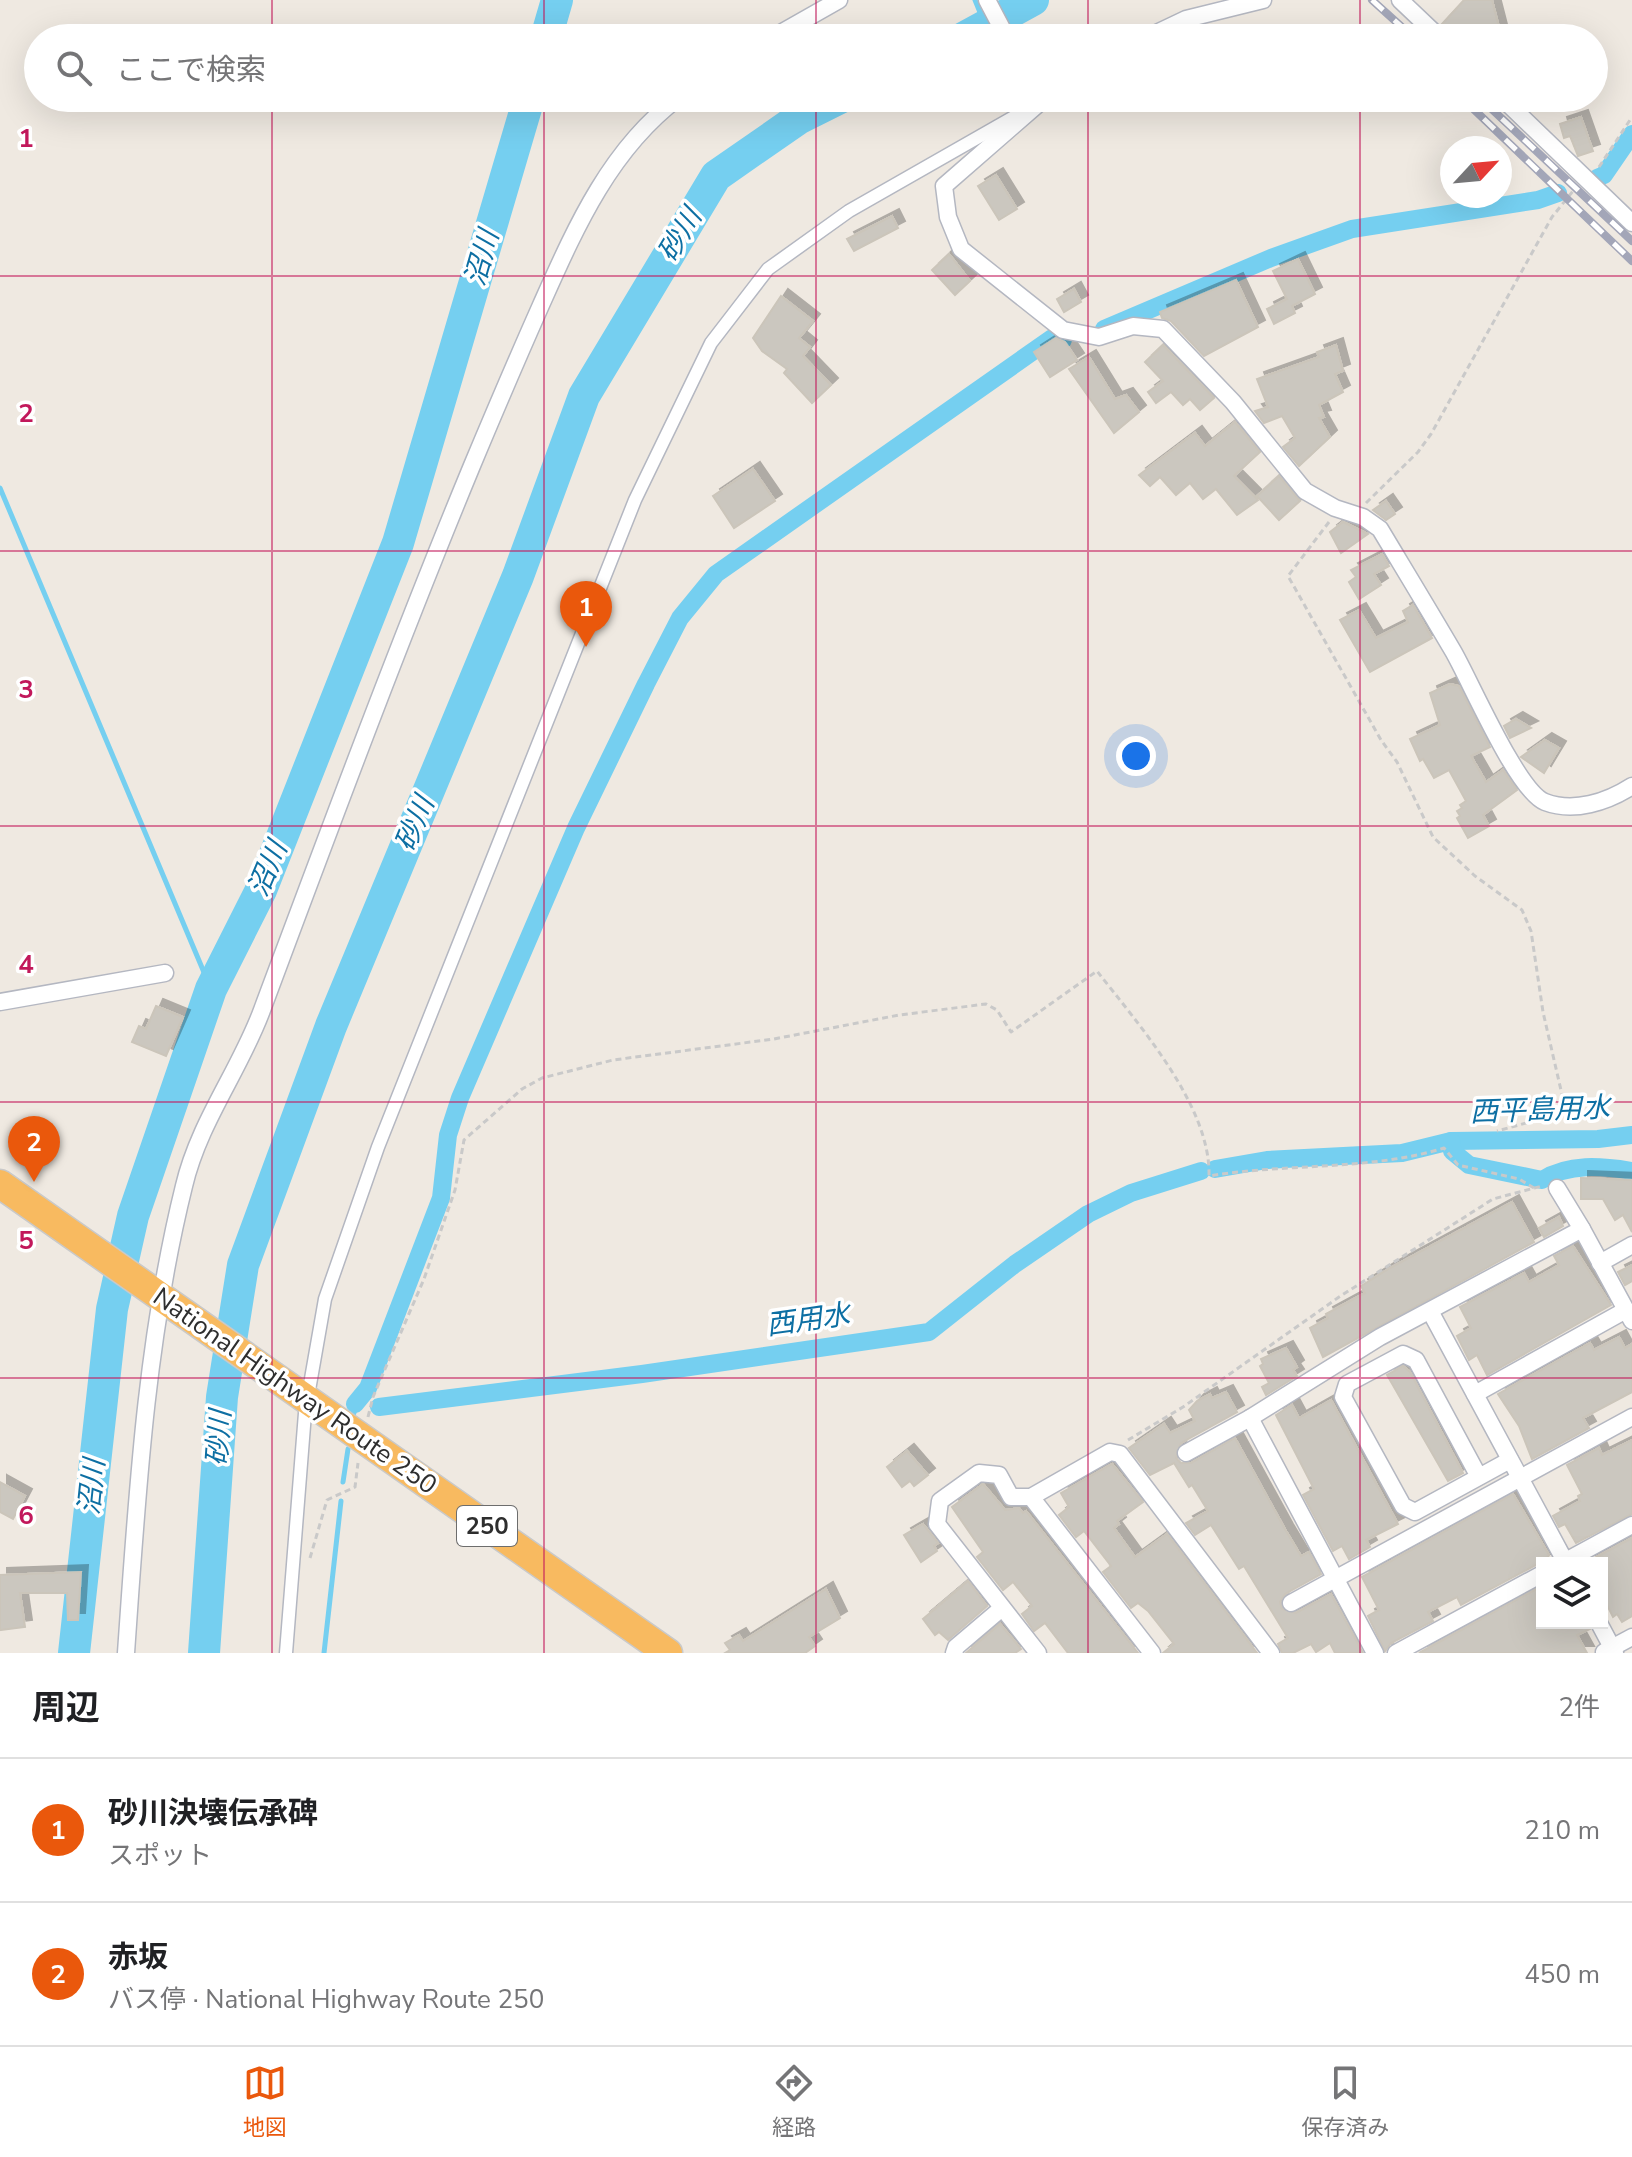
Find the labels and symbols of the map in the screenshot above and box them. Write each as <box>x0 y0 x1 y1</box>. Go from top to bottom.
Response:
text: 1 <box>18 121 34 156</box>
north arrow <box>1440 136 1512 208</box>
water label: 砂川 <box>649 199 712 269</box>
water label: 沼川 <box>456 223 509 290</box>
text: 2 <box>18 396 34 431</box>
pin: 1 <box>560 581 612 647</box>
text: 3 <box>18 672 34 707</box>
your location <box>1116 736 1156 776</box>
water label: 砂川 <box>387 788 445 857</box>
water label: 沼川 <box>240 833 298 902</box>
text: 4 <box>18 947 34 982</box>
water label: 西平島用水 <box>1469 1088 1614 1131</box>
pin: 2 <box>8 1116 60 1182</box>
text: 5 <box>18 1223 34 1258</box>
street label: National Highway Route 250 <box>146 1279 444 1503</box>
water label: 西用水 <box>764 1295 855 1345</box>
water label: 砂川 <box>198 1406 240 1467</box>
water label: 沼川 <box>70 1454 114 1517</box>
text: 6 <box>18 1498 34 1533</box>
road number: 250 <box>457 1506 517 1546</box>

